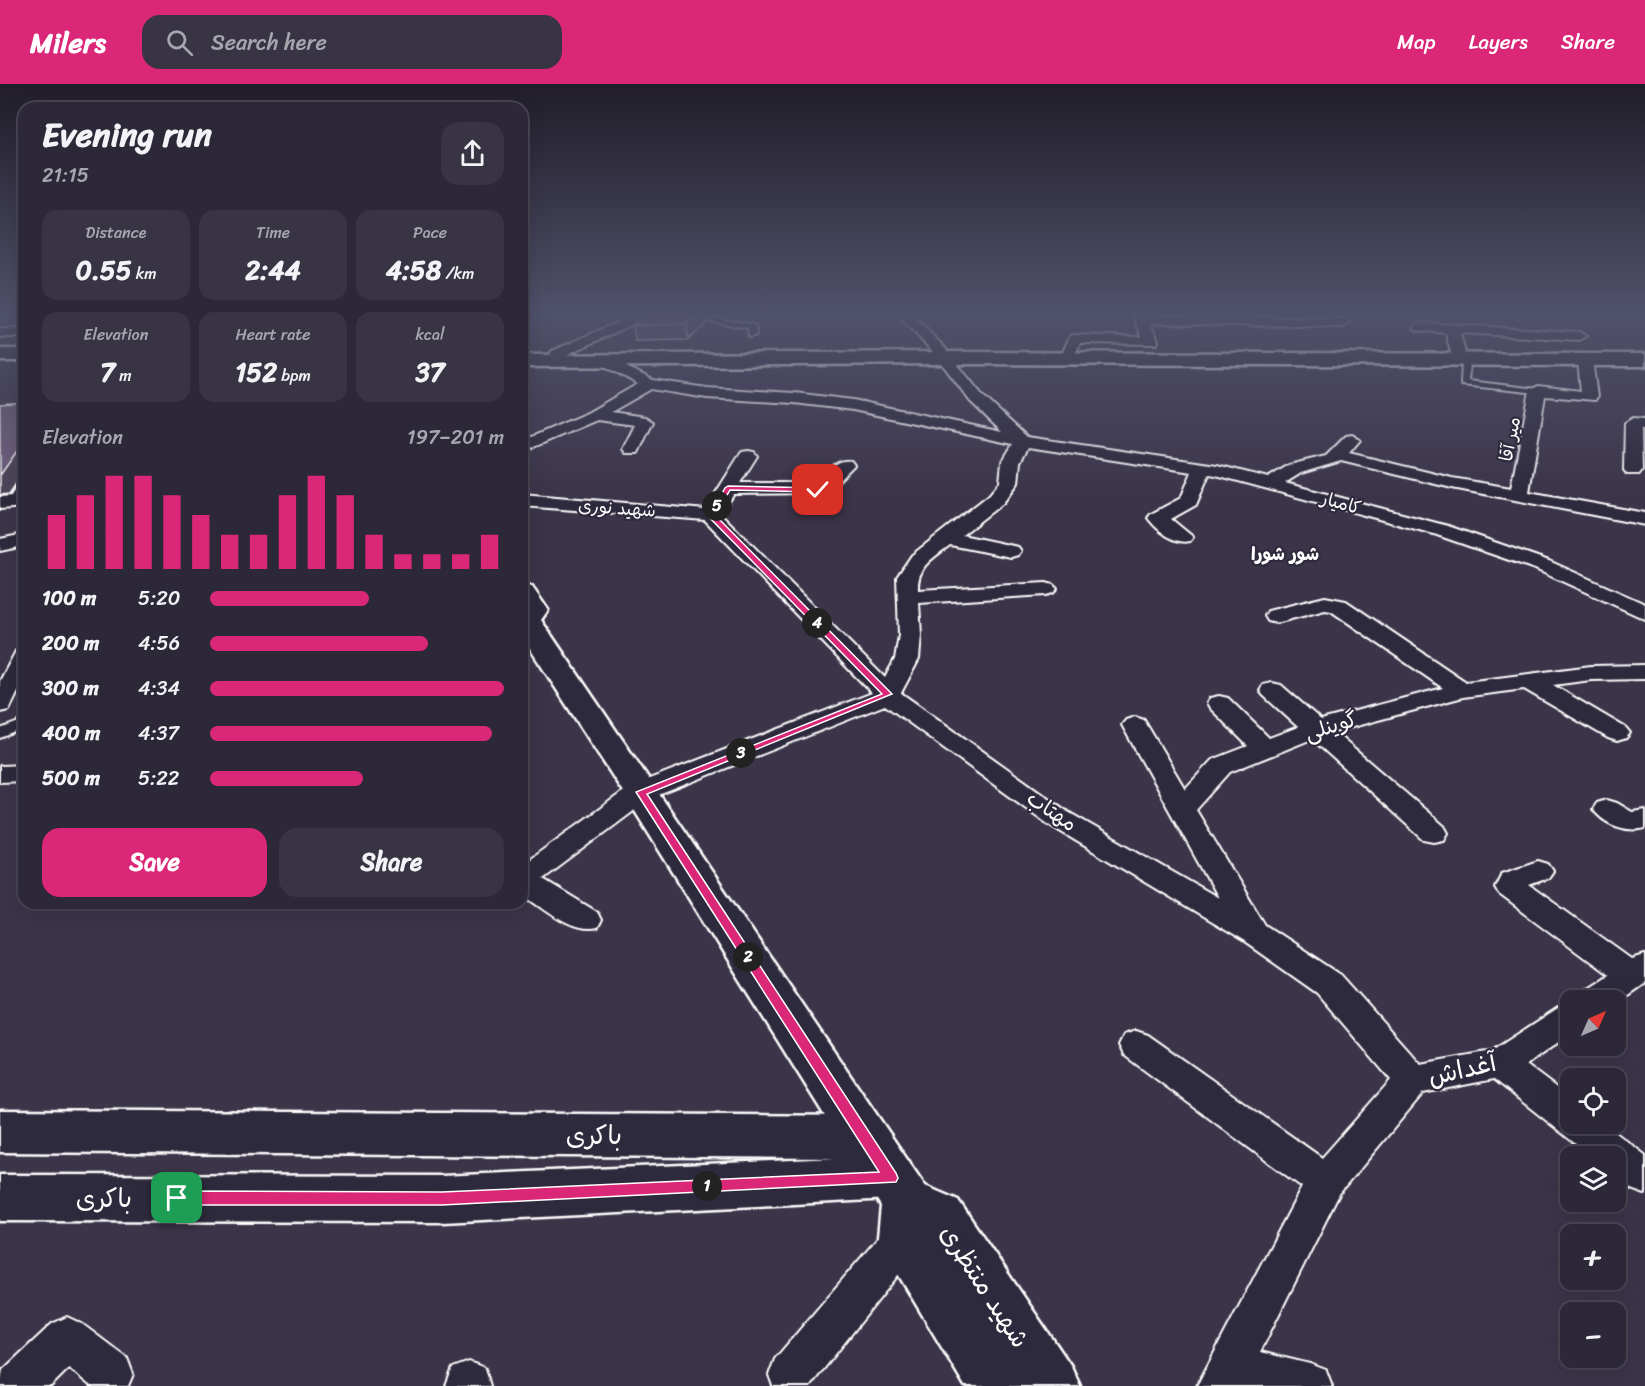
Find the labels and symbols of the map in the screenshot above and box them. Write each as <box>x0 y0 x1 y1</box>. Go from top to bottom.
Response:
street label: میر آقا <box>1490 414 1530 464</box>
pin <box>792 464 843 515</box>
street label: کامیار <box>1315 482 1365 524</box>
street label: شهید نوری <box>577 489 657 527</box>
pin: 5 <box>702 491 732 521</box>
district label: شور شورا <box>1251 538 1319 570</box>
pin: 4 <box>802 608 832 638</box>
street label: گوینلی <box>1300 700 1362 752</box>
pin: 3 <box>726 738 756 768</box>
street label: مهتاب <box>1019 780 1085 842</box>
pin: 2 <box>733 942 763 972</box>
north arrow <box>1560 990 1626 1056</box>
street label: آغداش <box>1423 1038 1502 1099</box>
street label: باکری <box>566 1112 622 1158</box>
pin: 1 <box>692 1171 722 1201</box>
pin <box>151 1172 202 1223</box>
street label: باکری <box>76 1175 132 1221</box>
street label: شهید منتظری <box>927 1215 1043 1357</box>

